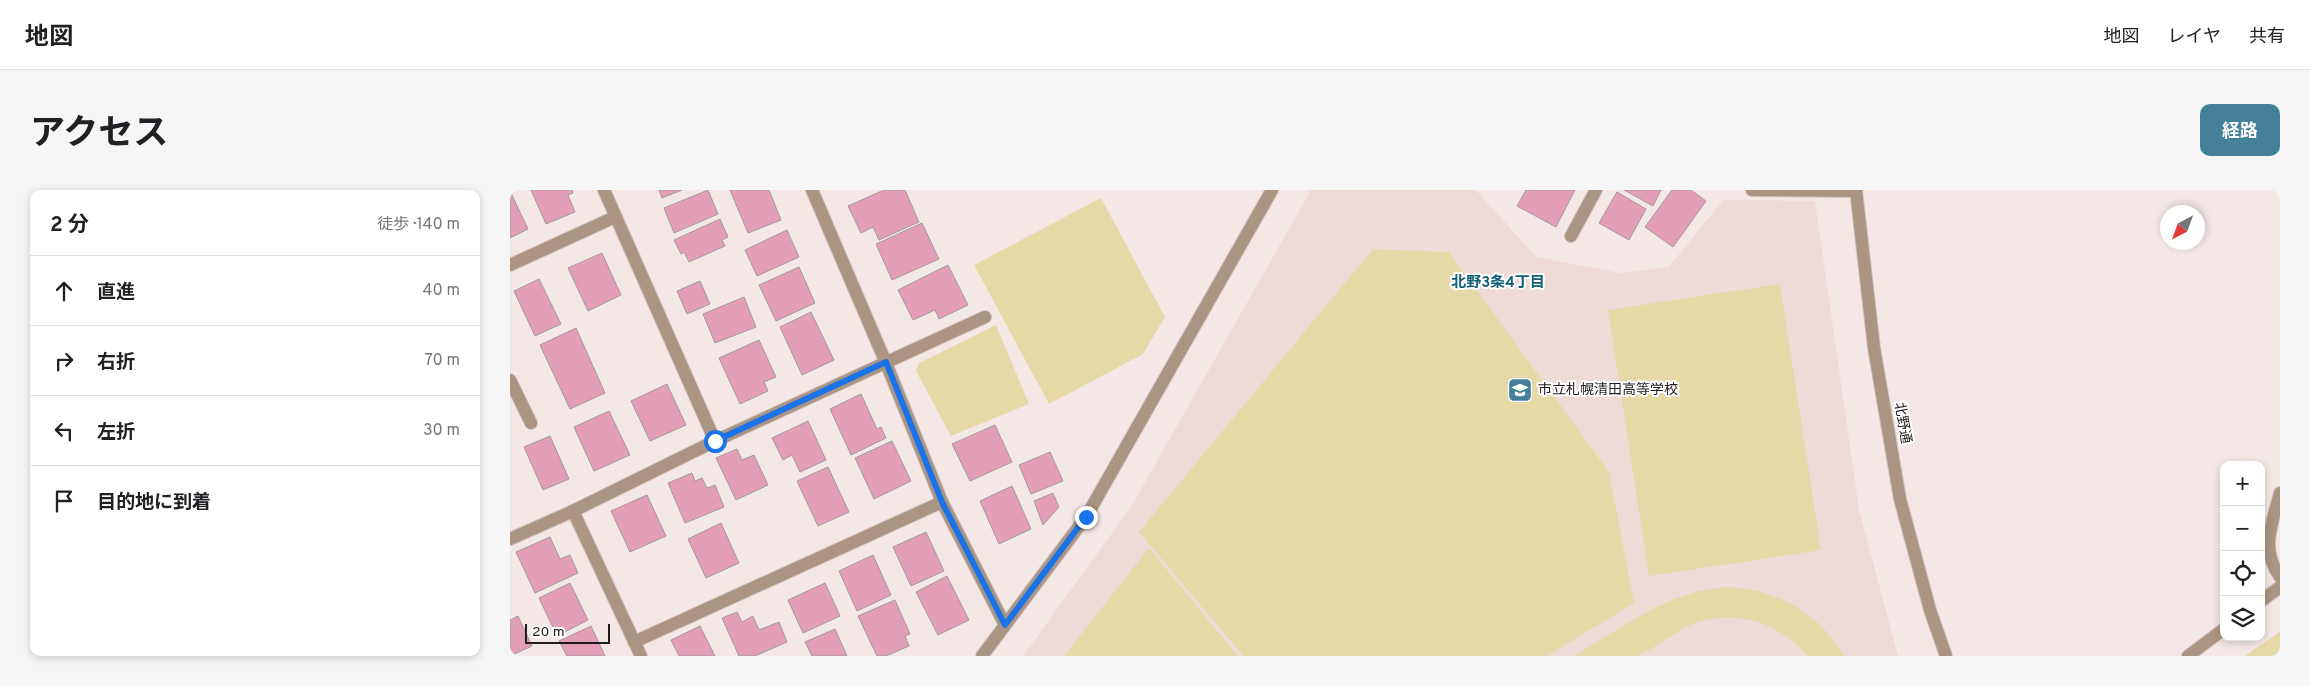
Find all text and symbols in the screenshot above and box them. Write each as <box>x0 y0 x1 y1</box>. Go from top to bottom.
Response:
text: 地図 <box>25 23 73 53</box>
text: 地図 <box>2104 26 2140 49</box>
text: レイヤ <box>2168 26 2221 49</box>
text: 共有 <box>2249 26 2285 49</box>
button: 経路 <box>2200 104 2280 156</box>
text: アクセス <box>30 113 168 157</box>
north arrow <box>2160 205 2205 250</box>
text: 2 分 <box>50 212 89 239</box>
text: 徒歩 · 140 m <box>377 215 460 235</box>
district label: 北野3条4丁目 <box>1451 274 1545 293</box>
icon: ahead <box>50 277 78 305</box>
text: 直進 <box>97 281 135 305</box>
text: 40 m <box>422 281 460 301</box>
icon: right <box>50 347 78 375</box>
text: 右折 <box>97 351 135 375</box>
text: 70 m <box>425 351 460 371</box>
school or university icon: 市立札幌清田高等学校 <box>1507 377 1533 403</box>
place label: 市立札幌清田高等学校 <box>1538 381 1678 399</box>
street label: 北野通 <box>1890 401 1915 445</box>
icon: left <box>50 417 78 445</box>
text: 左折 <box>97 421 135 445</box>
text: 30 m <box>423 421 460 441</box>
route start <box>704 430 727 453</box>
map controls <box>2220 461 2265 641</box>
button: + <box>2220 461 2265 506</box>
icon: arrive <box>50 487 78 515</box>
text: 目的地に到着 <box>97 491 211 515</box>
route end <box>1075 506 1098 529</box>
button: − <box>2220 506 2265 551</box>
button: locate <box>2220 551 2265 596</box>
button: layers <box>2220 596 2265 641</box>
scale bar <box>525 621 610 644</box>
text: 20 m <box>532 624 565 641</box>

